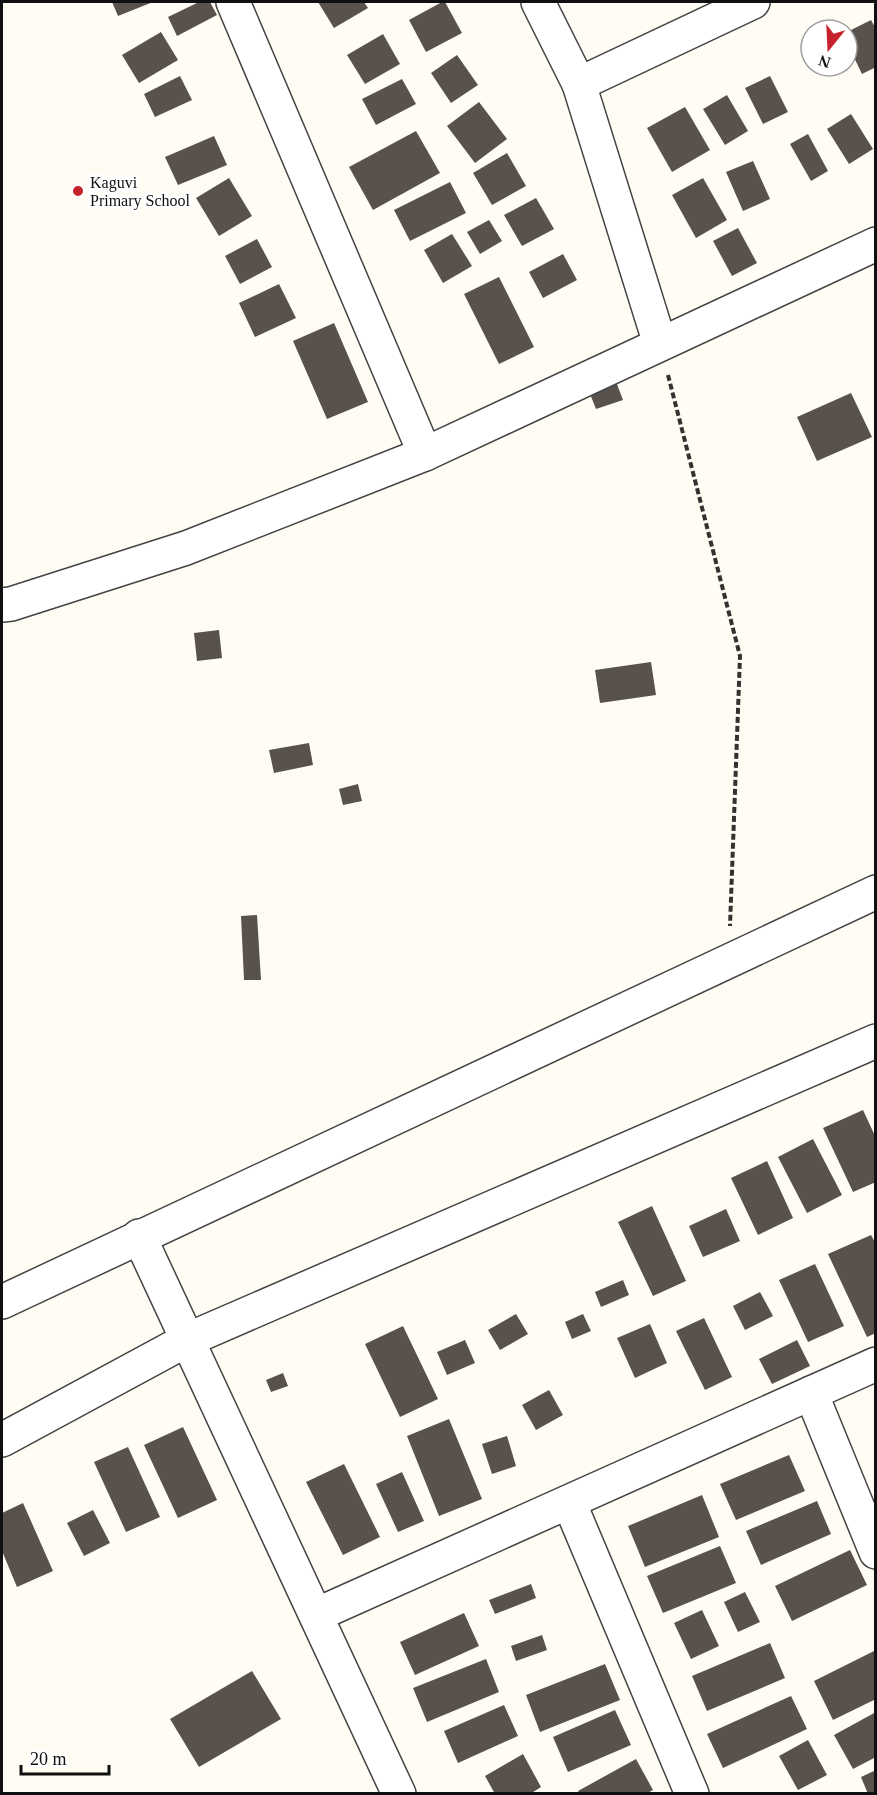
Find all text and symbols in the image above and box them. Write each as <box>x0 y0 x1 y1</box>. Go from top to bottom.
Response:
north arrow <box>799 18 859 78</box>
text: N <box>816 52 833 72</box>
place label: Kaguvi Primary School <box>90 174 191 210</box>
marker: Kaguvi Primary School <box>71 184 85 198</box>
scale bar <box>21 1738 110 1776</box>
text: 20 m <box>30 1749 67 1769</box>

